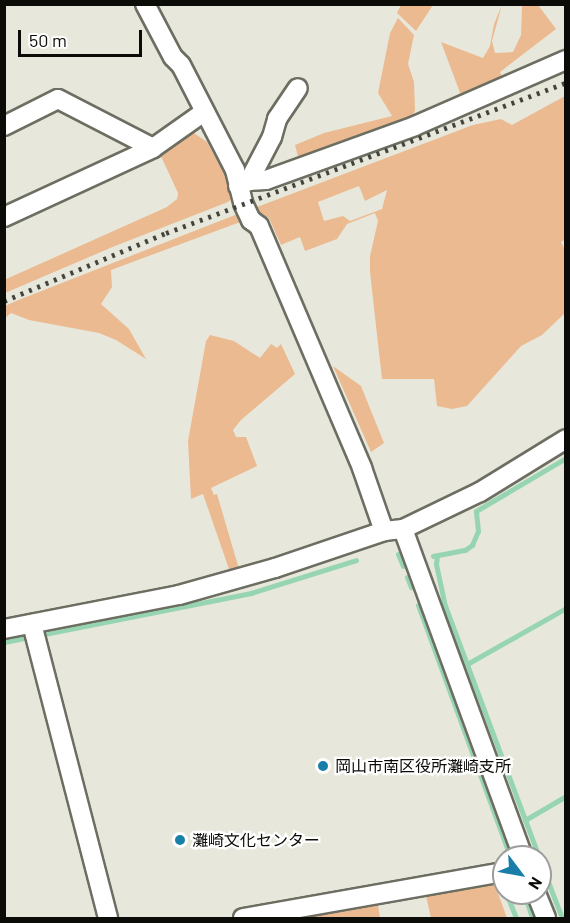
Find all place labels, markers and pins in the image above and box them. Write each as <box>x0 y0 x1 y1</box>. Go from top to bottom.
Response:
place label: 岡山市南区役所灘崎支所 <box>335 756 511 776</box>
marker: 岡山市南区役所灘崎支所 <box>316 759 330 773</box>
place label: 灘崎文化センター <box>192 830 320 850</box>
marker: 灘崎文化センター <box>173 833 187 847</box>

